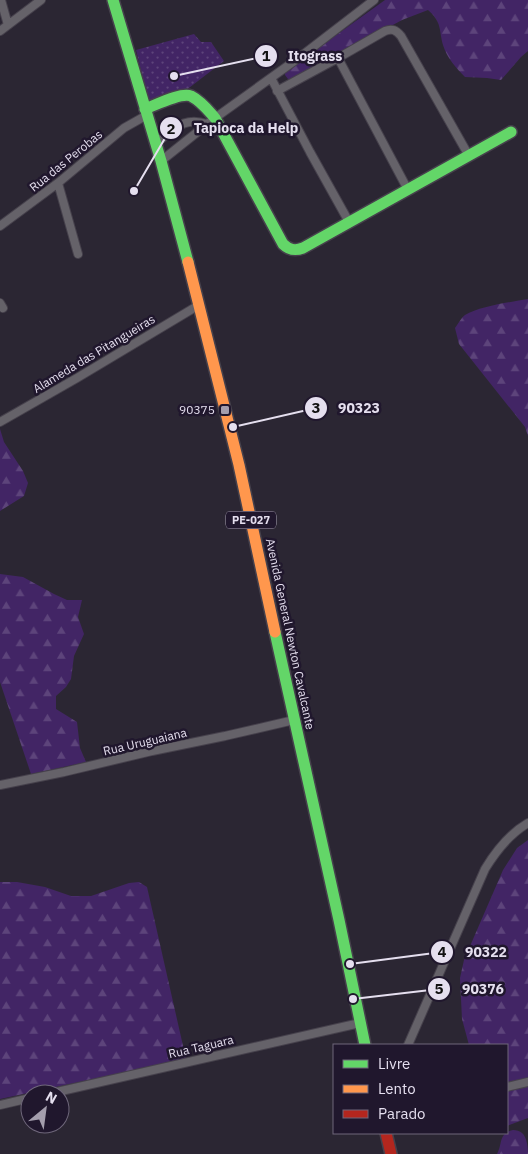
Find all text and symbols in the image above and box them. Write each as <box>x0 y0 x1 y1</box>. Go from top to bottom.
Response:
callout: Itograss <box>253 42 353 71</box>
text: 1 <box>261 46 271 65</box>
text: Itograss <box>288 47 342 65</box>
callout: Tapioca da Help <box>159 114 308 143</box>
text: 2 <box>166 119 176 138</box>
text: Tapioca da Help <box>194 119 298 137</box>
street label: Rua das Perobas <box>26 126 105 195</box>
street label: Alameda das Pitangueiras <box>30 311 158 396</box>
callout: 90323 <box>303 393 390 422</box>
text: 3 <box>311 398 321 417</box>
text: 90323 <box>338 399 380 417</box>
place label: 90375 <box>179 402 215 417</box>
marker: 90375 <box>219 404 231 416</box>
road number: PE-027 <box>226 512 276 528</box>
street label: Avenida General Newton Cavalcante <box>263 537 318 731</box>
street label: Rua Uruguaiana <box>102 724 189 758</box>
callout: 90322 <box>430 937 517 966</box>
text: 4 <box>437 942 447 961</box>
text: 90322 <box>465 943 507 961</box>
callout: 90376 <box>427 974 514 1003</box>
text: 5 <box>434 979 444 998</box>
text: 90376 <box>462 980 504 998</box>
street label: Rua Taguara <box>167 1032 236 1061</box>
legend <box>333 1044 508 1134</box>
text: Livre <box>378 1054 410 1073</box>
text: Lento <box>378 1079 416 1098</box>
north arrow <box>20 1084 70 1134</box>
text: N <box>43 1087 60 1108</box>
text: Parado <box>378 1104 426 1123</box>

